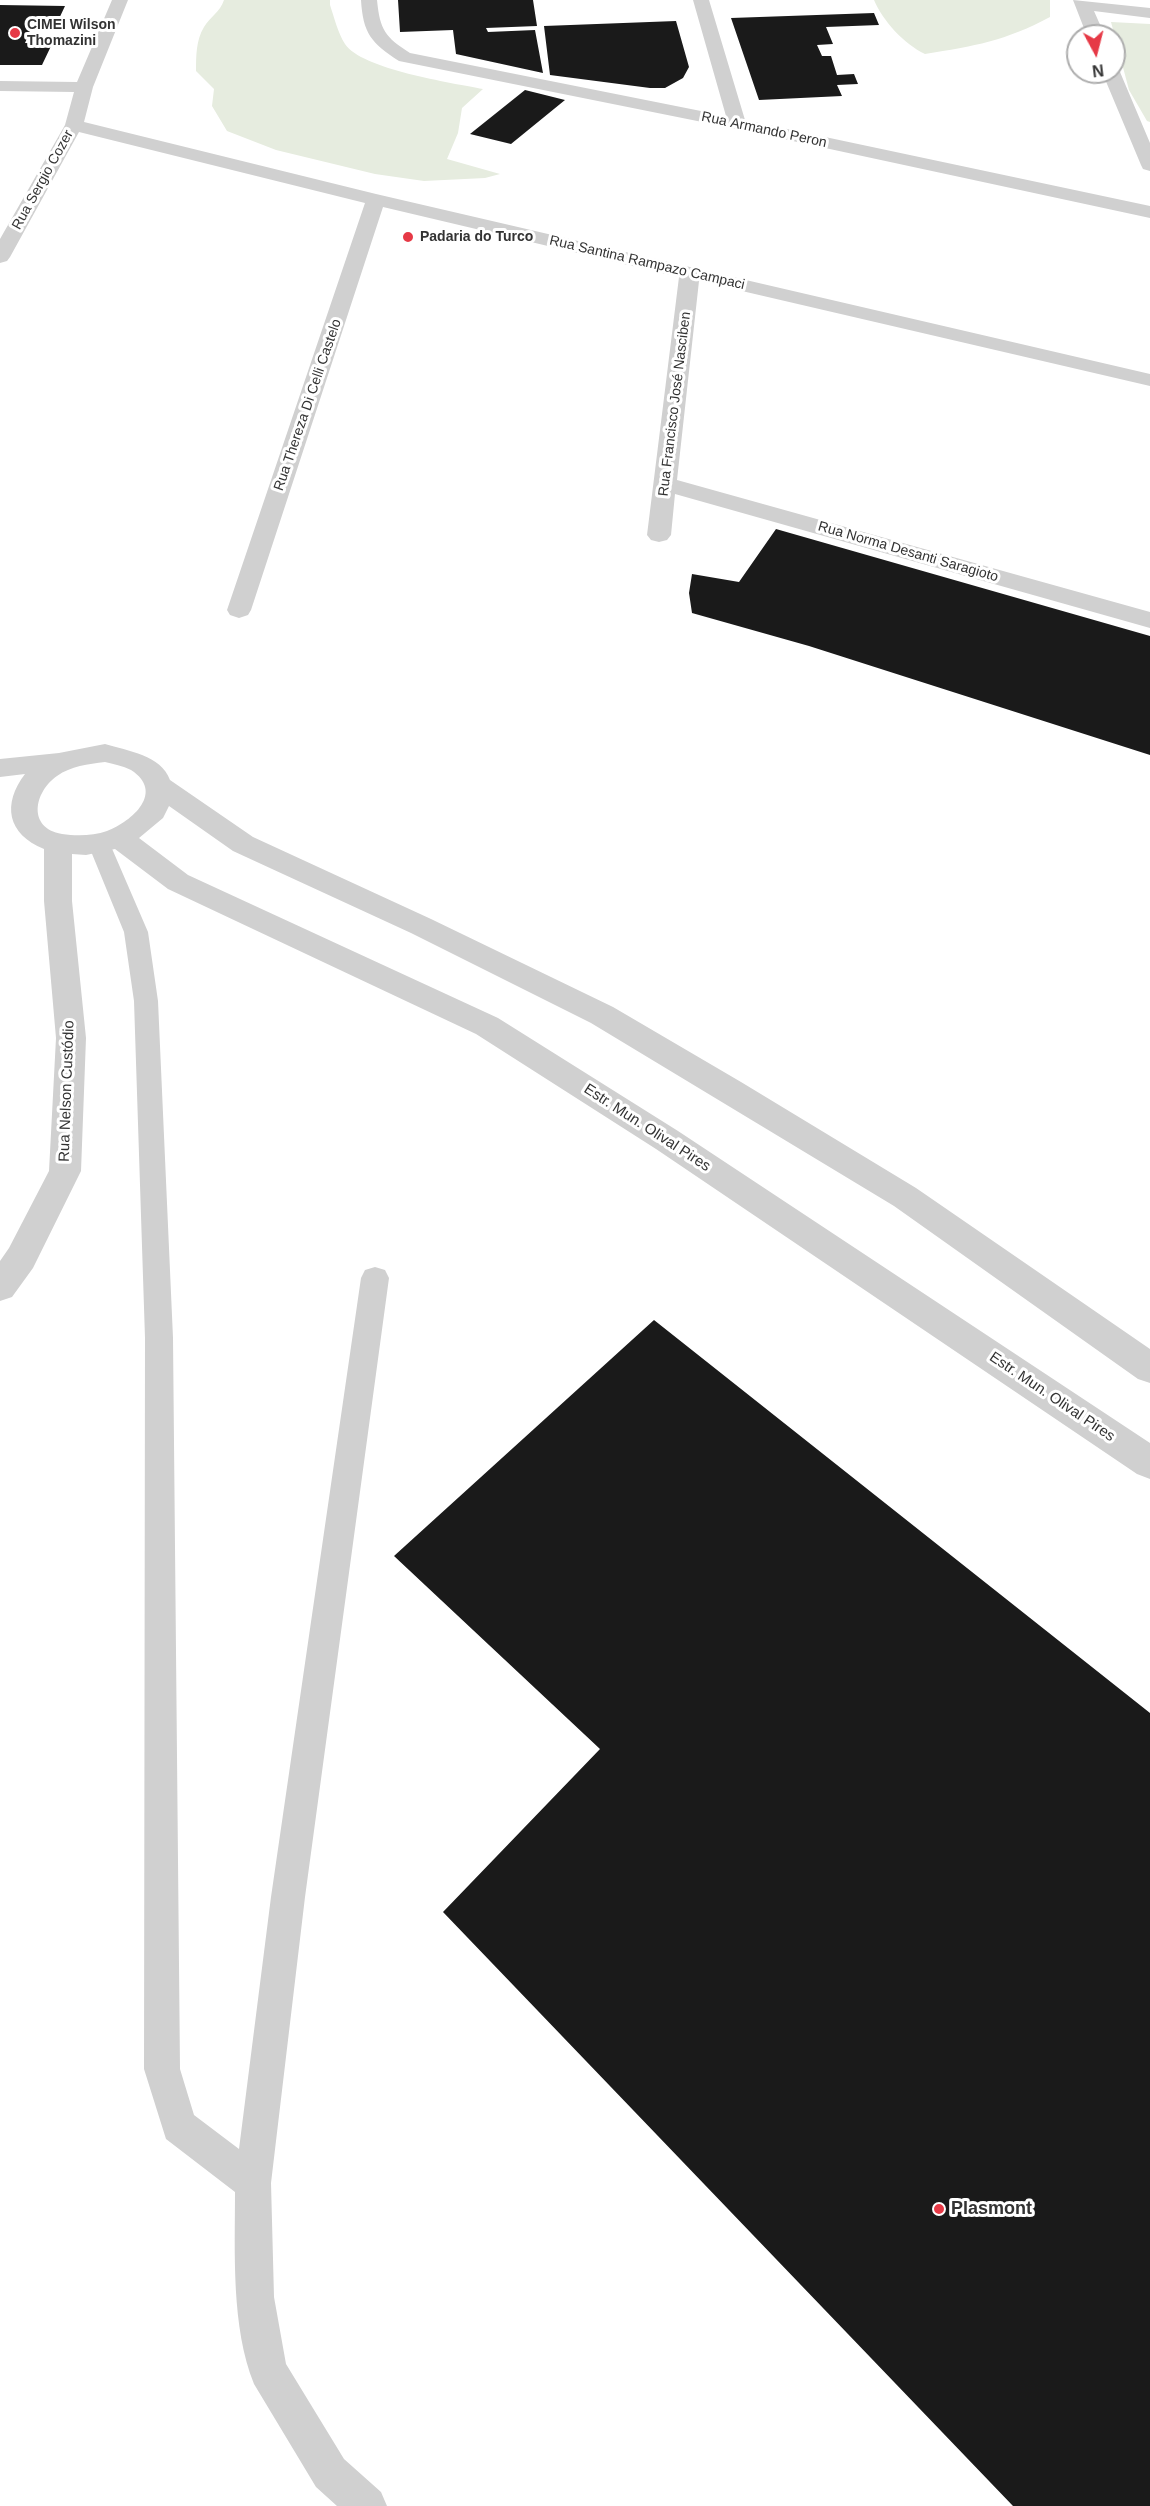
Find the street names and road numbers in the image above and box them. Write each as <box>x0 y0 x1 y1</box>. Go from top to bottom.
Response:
street label: Rua Armando Peron <box>700 109 828 151</box>
street label: Rua Sergio Cozer <box>9 127 77 233</box>
street label: Rua Santina Rampazo Campaci <box>548 232 746 294</box>
street label: Rua Francisco José Nasciben <box>655 311 695 497</box>
street label: Rua Thereza Di Celli Castelo <box>271 317 345 493</box>
street label: Rua Norma Desanti Saragioto <box>816 518 1000 586</box>
street label: Rua Nelson Custódio <box>56 1020 78 1162</box>
street label: Estr. Mun. Olival Pires <box>580 1080 714 1176</box>
street label: Estr. Mun. Olival Pires <box>986 1348 1118 1446</box>

